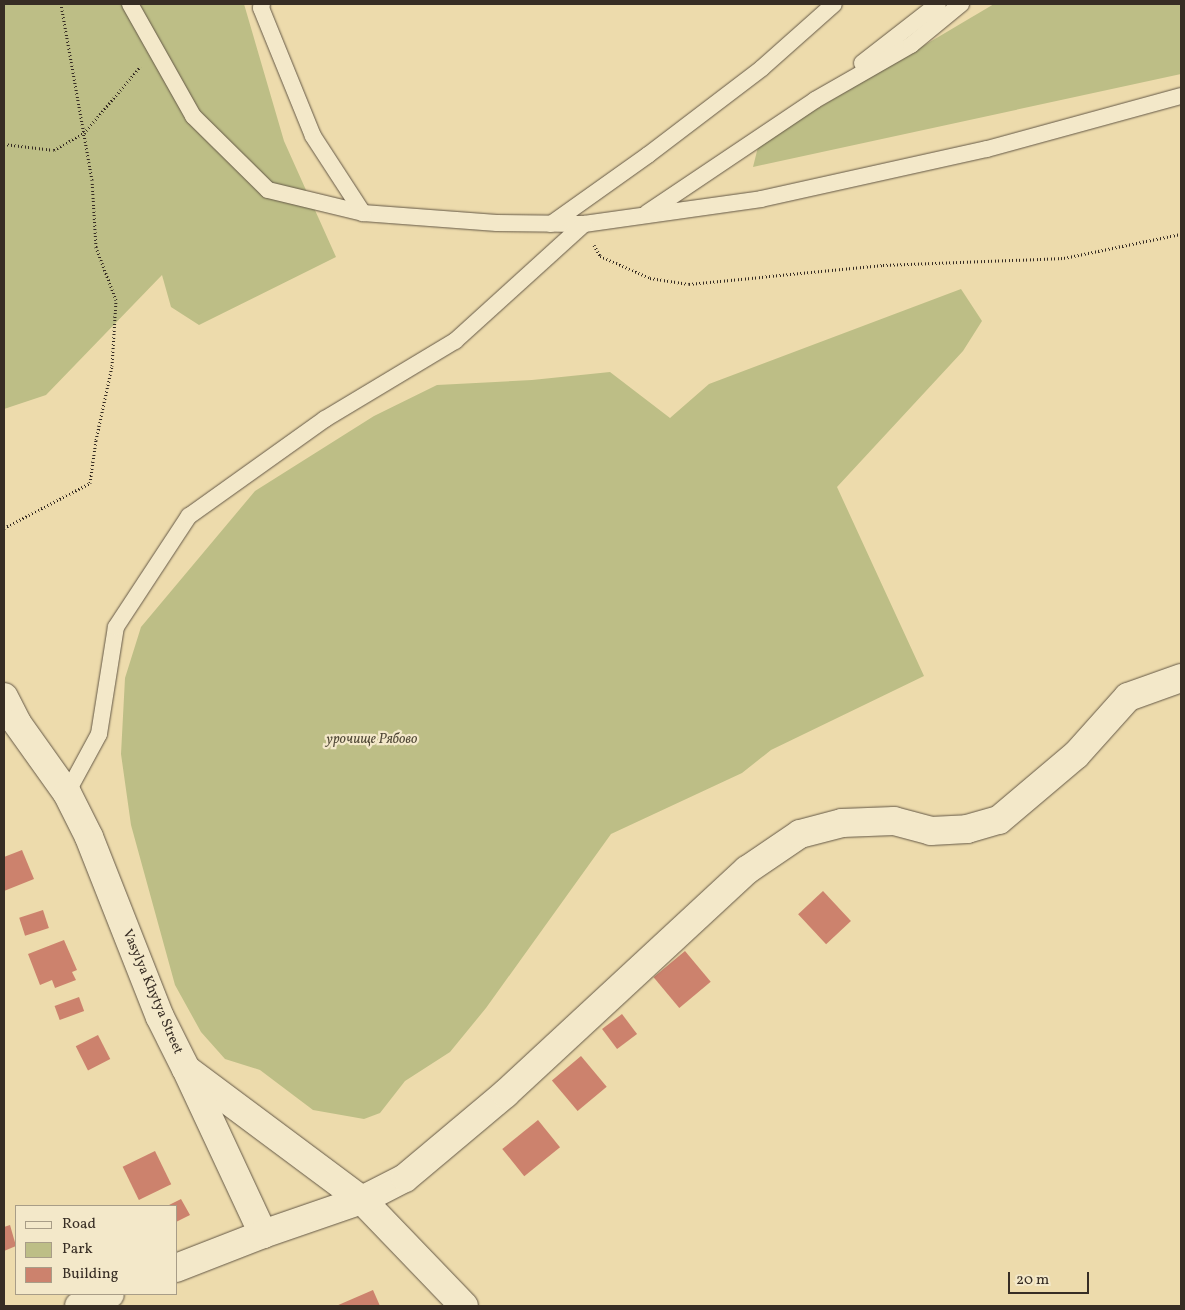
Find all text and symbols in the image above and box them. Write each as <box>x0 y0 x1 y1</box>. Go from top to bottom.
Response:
park label: урочище Рябово <box>327 732 417 748</box>
street label: Vasylya Khytya Street <box>118 927 186 1057</box>
legend <box>15 1205 178 1295</box>
text: Road <box>62 1214 96 1235</box>
text: Park <box>62 1239 93 1260</box>
scale bar <box>1010 1262 1091 1294</box>
text: Building <box>62 1264 118 1285</box>
text: 20 m <box>1016 1270 1049 1291</box>

